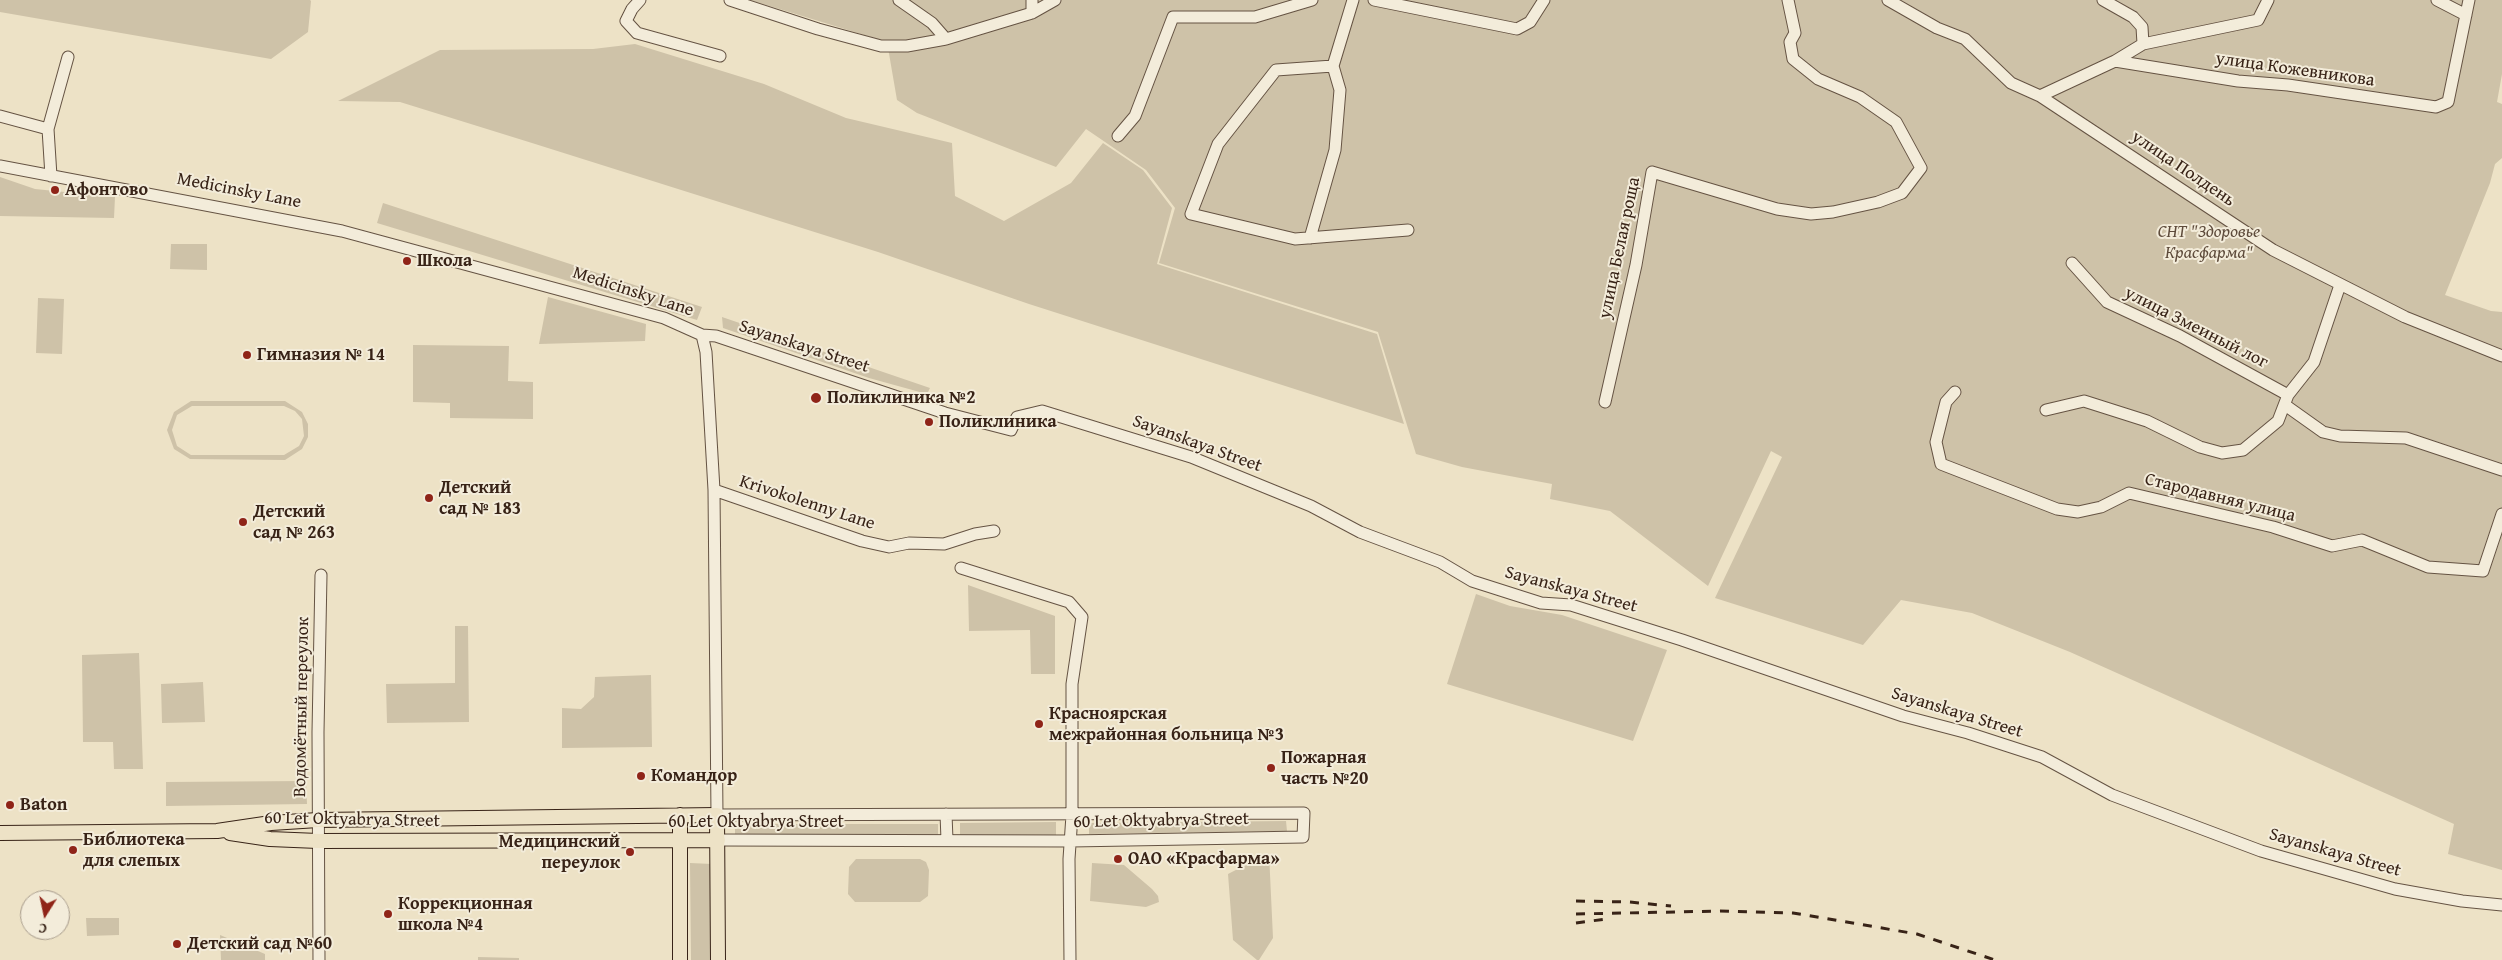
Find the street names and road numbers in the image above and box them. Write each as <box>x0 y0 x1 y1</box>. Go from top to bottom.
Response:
street label: улица Кожевникова <box>2214 48 2376 92</box>
street label: улица Полдень <box>2127 126 2239 212</box>
street label: Medicinsky Lane <box>175 168 303 214</box>
street label: улица Белая роща <box>1594 175 1646 321</box>
street label: Medicinsky Lane <box>570 262 696 322</box>
street label: улица Змеиный лог <box>2121 282 2271 374</box>
street label: Sayanskaya Street <box>736 316 872 378</box>
street label: Sayanskaya Street <box>1129 411 1265 477</box>
street label: Стародавняя улица <box>2143 469 2297 527</box>
street label: Krivokolenny Lane <box>736 471 878 535</box>
street label: Sayanskaya Street <box>1502 562 1640 618</box>
street label: Водомётный переулок <box>290 617 314 797</box>
street label: Sayanskaya Street <box>1889 683 2025 743</box>
street label: 60 Let Oktyabrya Street <box>264 808 440 832</box>
street label: 60 Let Oktyabrya Street <box>1073 809 1249 833</box>
street label: 60 Let Oktyabrya Street <box>668 811 844 833</box>
street label: Sayanskaya Street <box>2267 824 2403 882</box>

